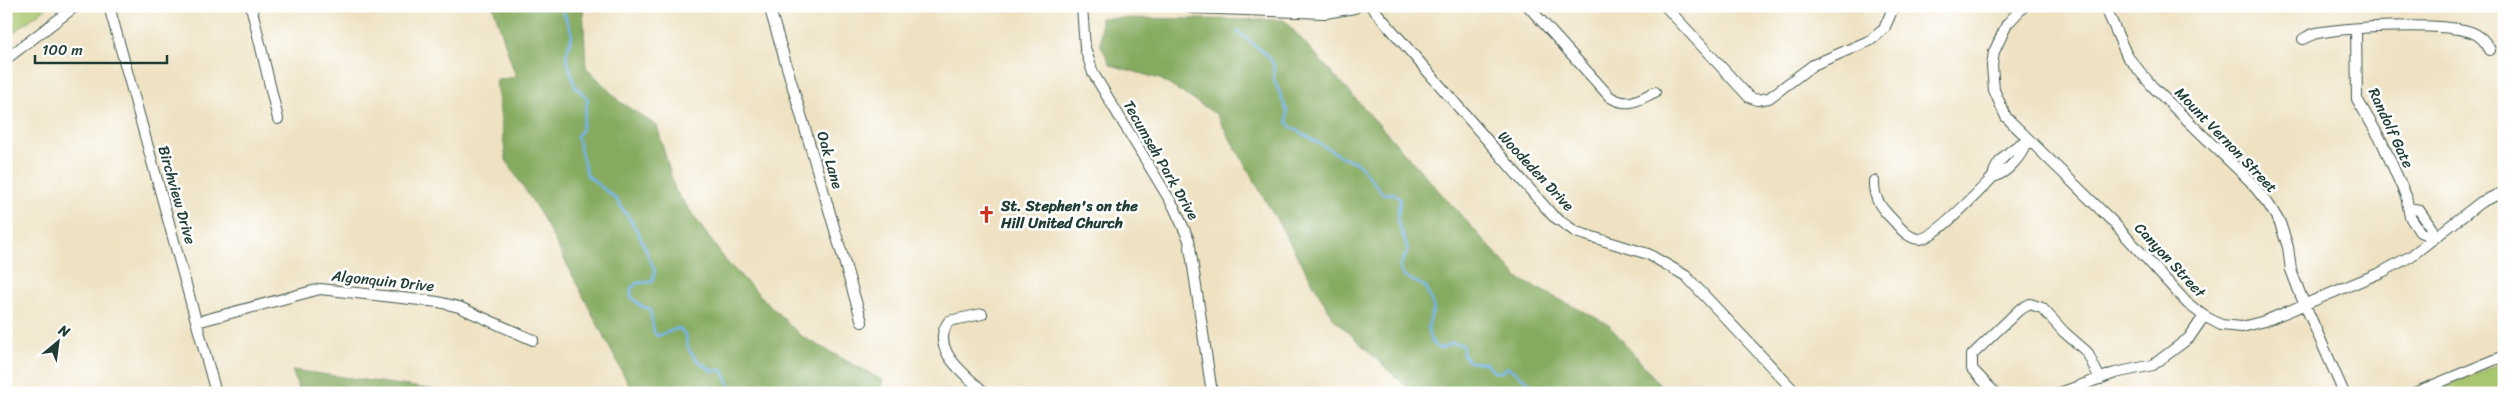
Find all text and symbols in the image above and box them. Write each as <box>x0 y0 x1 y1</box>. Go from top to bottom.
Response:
scale bar <box>35 32 168 64</box>
text: 100 m <box>42 37 83 63</box>
street label: Mount Vernon Street <box>2168 81 2284 200</box>
street label: Randolf Gate <box>2361 83 2421 173</box>
street label: Tecumseh Park Drive <box>1116 95 1206 225</box>
street label: Woodeden Drive <box>1491 124 1581 218</box>
street label: Oak Lane <box>809 128 851 192</box>
street label: Birchview Drive <box>150 143 204 248</box>
place label: St. Stephen's on the Hill United Church <box>1000 193 1138 236</box>
church icon: St. Stephen's on the Hill United Church <box>977 205 997 225</box>
street label: Canyon Street <box>2128 216 2213 304</box>
street label: Algonquin Drive <box>329 263 436 299</box>
north arrow <box>32 316 82 366</box>
text: N <box>53 317 75 344</box>

